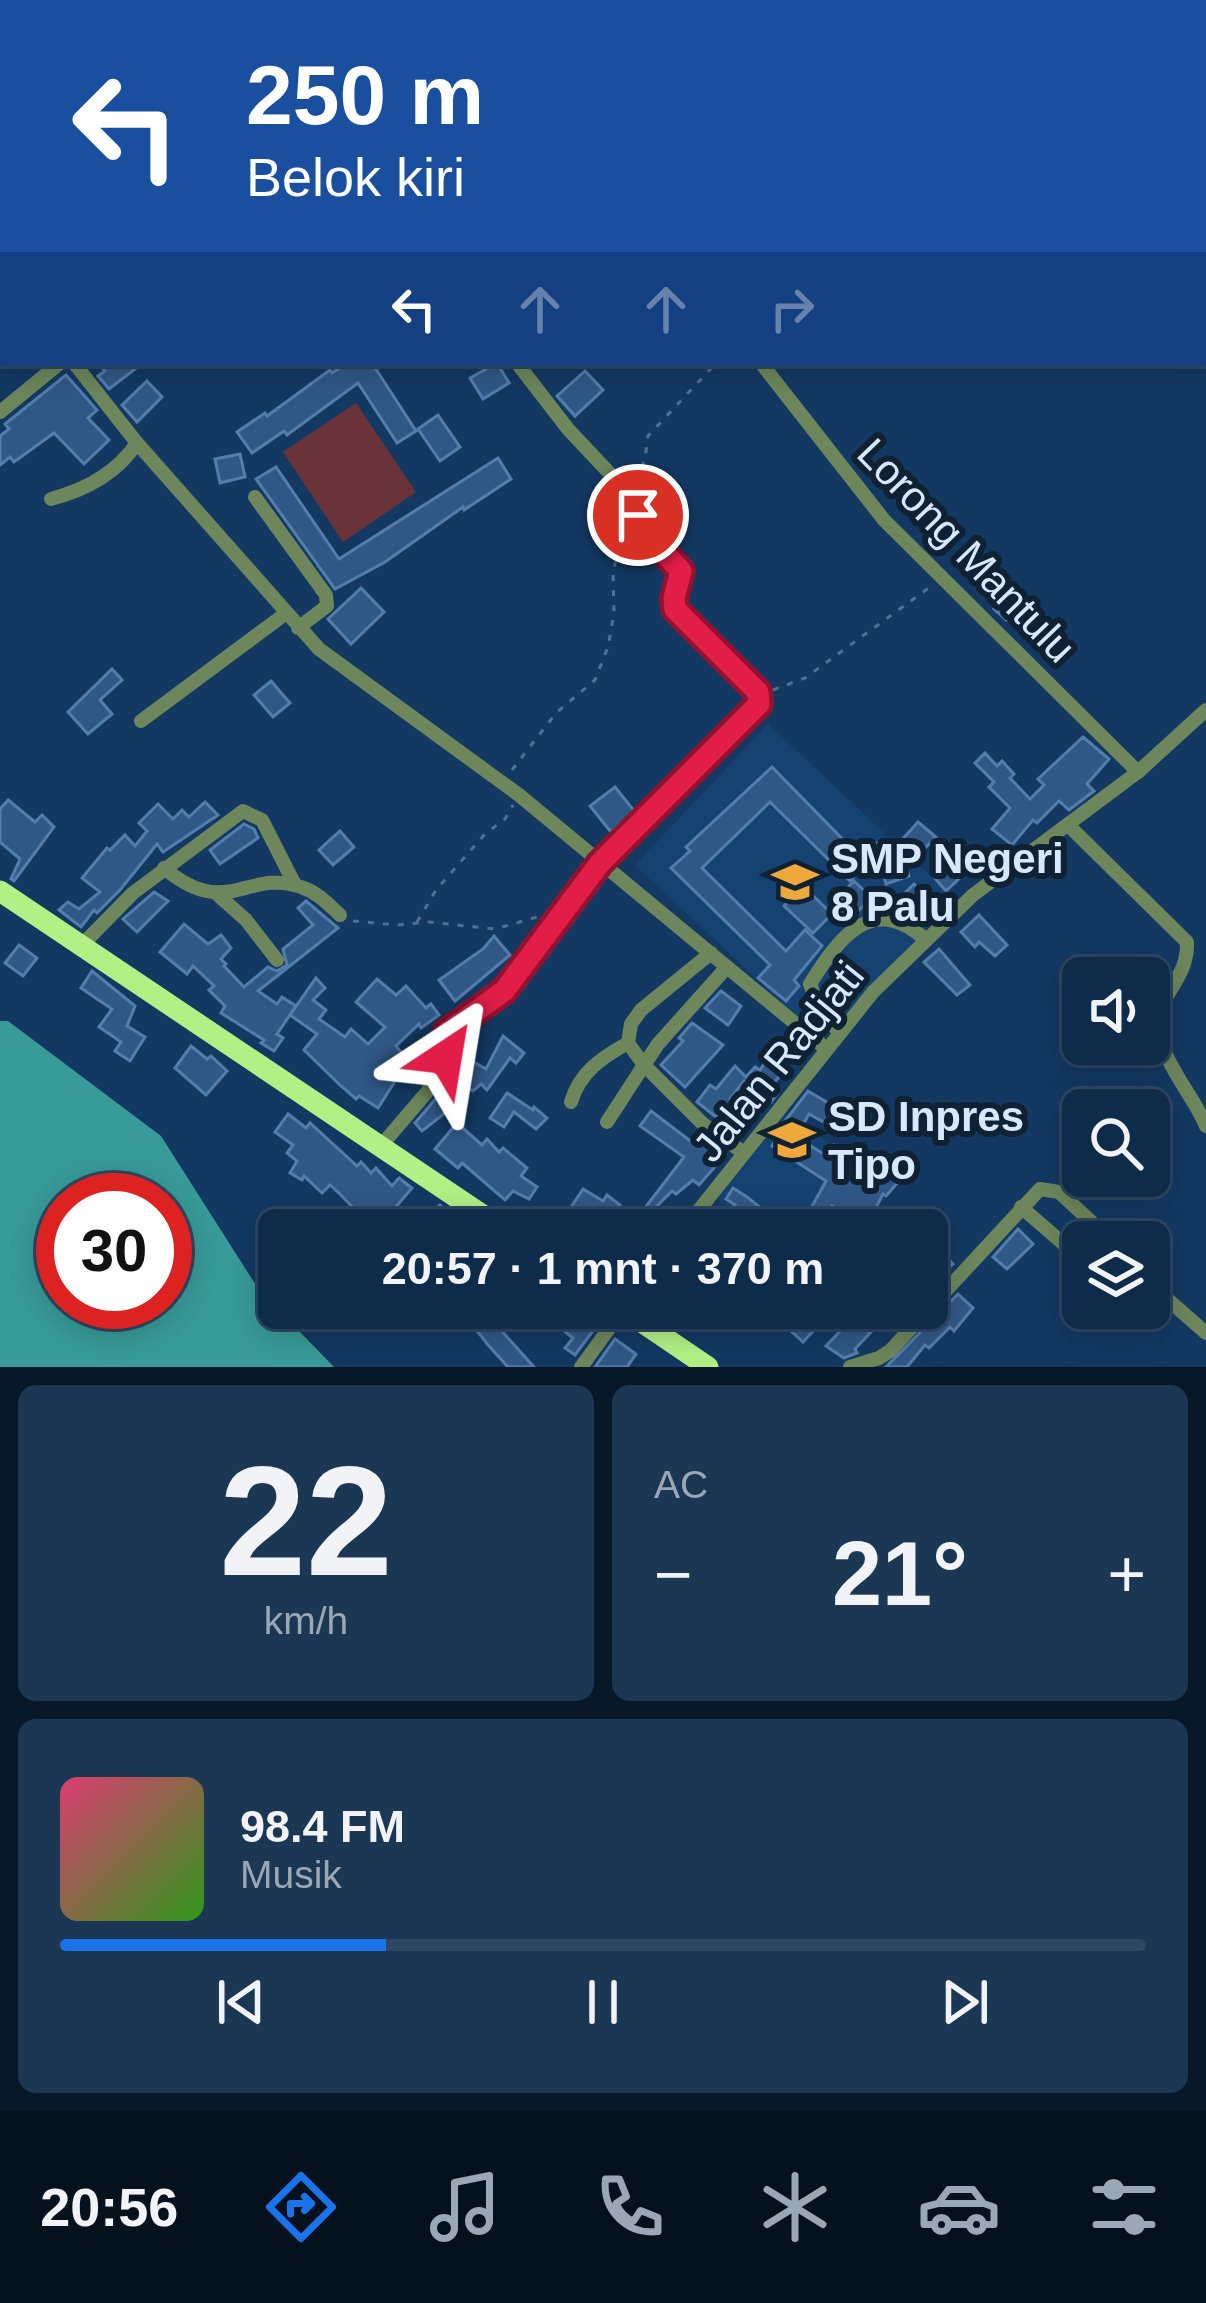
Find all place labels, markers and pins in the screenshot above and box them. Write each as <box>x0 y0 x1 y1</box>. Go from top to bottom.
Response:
pin <box>587 464 689 566</box>
place label: SMP Negeri 8 Palu <box>831 835 1064 930</box>
school or university icon: SMP Negeri 8 Palu <box>770 857 820 907</box>
place label: SD Inpres Tipo <box>828 1093 1024 1188</box>
school or university icon: SD Inpres Tipo <box>767 1115 817 1165</box>

